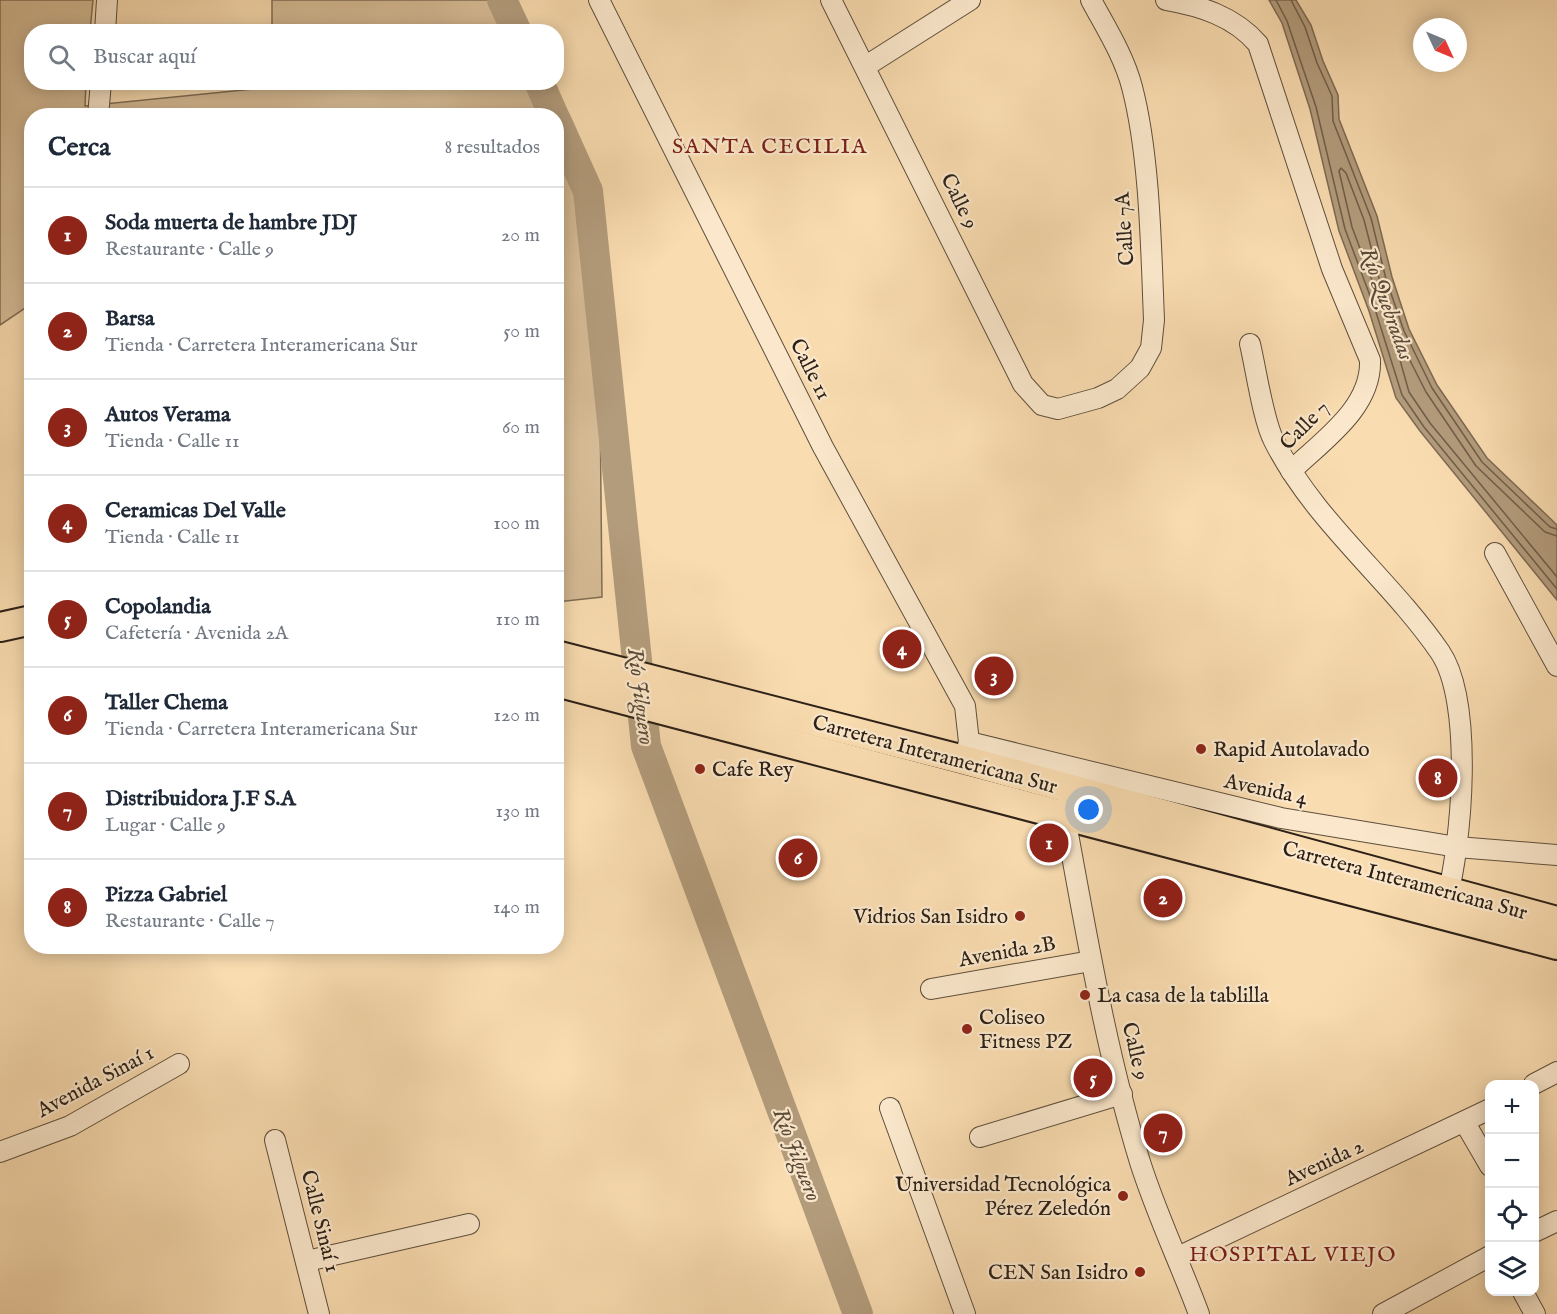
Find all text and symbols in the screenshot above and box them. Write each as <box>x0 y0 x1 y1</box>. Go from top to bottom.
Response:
north arrow <box>1413 18 1467 72</box>
search box <box>24 24 564 90</box>
icon: search <box>45 41 78 74</box>
text: Buscar aquí <box>93 43 196 71</box>
text: Cerca <box>48 131 110 164</box>
district label: SANTA CECILIA <box>672 133 868 161</box>
text: 8 resultados <box>444 135 540 160</box>
street label: Calle 9 <box>934 169 984 234</box>
street label: Calle 7A <box>1109 190 1142 267</box>
text: Soda muerta de hambre JDJ <box>105 209 357 237</box>
text: 1 <box>64 223 71 248</box>
text: 20 m <box>501 223 540 248</box>
text: Restaurante · Calle 9 <box>105 237 274 262</box>
water label: Río Quebradas <box>1353 243 1420 365</box>
text: Barsa <box>105 305 154 333</box>
text: 2 <box>63 319 72 344</box>
text: 50 m <box>503 319 540 344</box>
text: Tienda · Carretera Interamericana Sur <box>105 333 418 358</box>
street label: Calle 11 <box>783 334 837 405</box>
street label: Calle 7 <box>1274 395 1336 457</box>
text: Autos Verama <box>105 401 231 429</box>
text: 3 <box>64 415 71 440</box>
text: 60 m <box>502 415 540 440</box>
text: Tienda · Calle 11 <box>105 429 239 454</box>
text: Ceramicas Del Valle <box>105 497 286 525</box>
text: 4 <box>63 511 72 536</box>
text: 100 m <box>493 511 540 536</box>
text: Tienda · Calle 11 <box>105 525 239 550</box>
text: Copolandia <box>105 593 211 621</box>
text: 5 <box>64 607 71 632</box>
text: 110 m <box>496 607 540 632</box>
text: Cafetería · Avenida 2A <box>105 621 288 646</box>
pin: 4 <box>882 626 922 672</box>
water label: Río Jilguero <box>620 646 660 747</box>
pin: 3 <box>974 654 1014 698</box>
text: Taller Chema <box>105 689 228 717</box>
text: 6 <box>63 703 72 728</box>
text: 120 m <box>494 703 540 728</box>
street label: Carretera Interamericana Sur <box>809 710 1060 801</box>
text: Tienda · Carretera Interamericana Sur <box>105 717 418 742</box>
place label: Rapid Autolavado <box>1213 737 1369 764</box>
marker: Rapid Autolavado <box>1194 742 1208 756</box>
pin: 8 <box>1418 756 1458 800</box>
place label: Cafe Rey <box>712 757 794 784</box>
marker: Cafe Rey <box>693 762 707 776</box>
street label: Avenida 4 <box>1221 768 1310 813</box>
text: Distribuidora J.F S.A <box>105 785 296 813</box>
your location <box>1074 795 1103 824</box>
text: 7 <box>63 799 72 824</box>
text: 130 m <box>495 799 540 824</box>
text: Lugar · Calle 9 <box>105 813 226 838</box>
pin: 1 <box>1030 820 1068 866</box>
pin: 6 <box>778 836 818 880</box>
street label: Carretera Interamericana Sur <box>1279 836 1530 927</box>
pin: 2 <box>1144 876 1182 920</box>
text: Pizza Gabriel <box>105 881 227 909</box>
text: 8 <box>64 895 71 920</box>
text: 140 m <box>493 895 540 920</box>
place label: Vidrios San Isidro <box>852 904 1008 931</box>
text: Restaurante · Calle 7 <box>105 909 275 934</box>
marker: Vidrios San Isidro <box>1013 909 1027 923</box>
street label: Avenida 2B <box>956 931 1058 974</box>
place label: La casa de la tablilla <box>1097 983 1270 1010</box>
marker: La casa de la tablilla <box>1078 988 1092 1002</box>
place label: Coliseo Fitness PZ <box>979 1005 1072 1056</box>
street label: Calle 9 <box>1115 1020 1154 1083</box>
marker: Coliseo Fitness PZ <box>960 1022 974 1036</box>
street label: Avenida Sinaí 1 <box>32 1040 159 1125</box>
pin: 5 <box>1074 1056 1112 1100</box>
map controls <box>1485 1080 1539 1296</box>
button: + <box>1485 1080 1539 1134</box>
water label: Río Jilguero <box>766 1104 827 1205</box>
pin: 7 <box>1144 1110 1182 1156</box>
street label: Avenida 2 <box>1280 1133 1369 1194</box>
button: − <box>1485 1134 1539 1188</box>
street label: Calle Sinaí 1 <box>294 1167 345 1275</box>
place label: Universidad Tecnológica Pérez Zeledón <box>895 1172 1112 1223</box>
button: locate <box>1485 1188 1539 1242</box>
marker: Universidad Tecnológica Pérez Zeledón <box>1116 1189 1130 1203</box>
district label: HOSPITAL VIEJO <box>1189 1241 1397 1269</box>
button: layers <box>1485 1242 1539 1296</box>
place label: CEN San Isidro <box>988 1260 1128 1287</box>
marker: CEN San Isidro <box>1133 1265 1147 1279</box>

